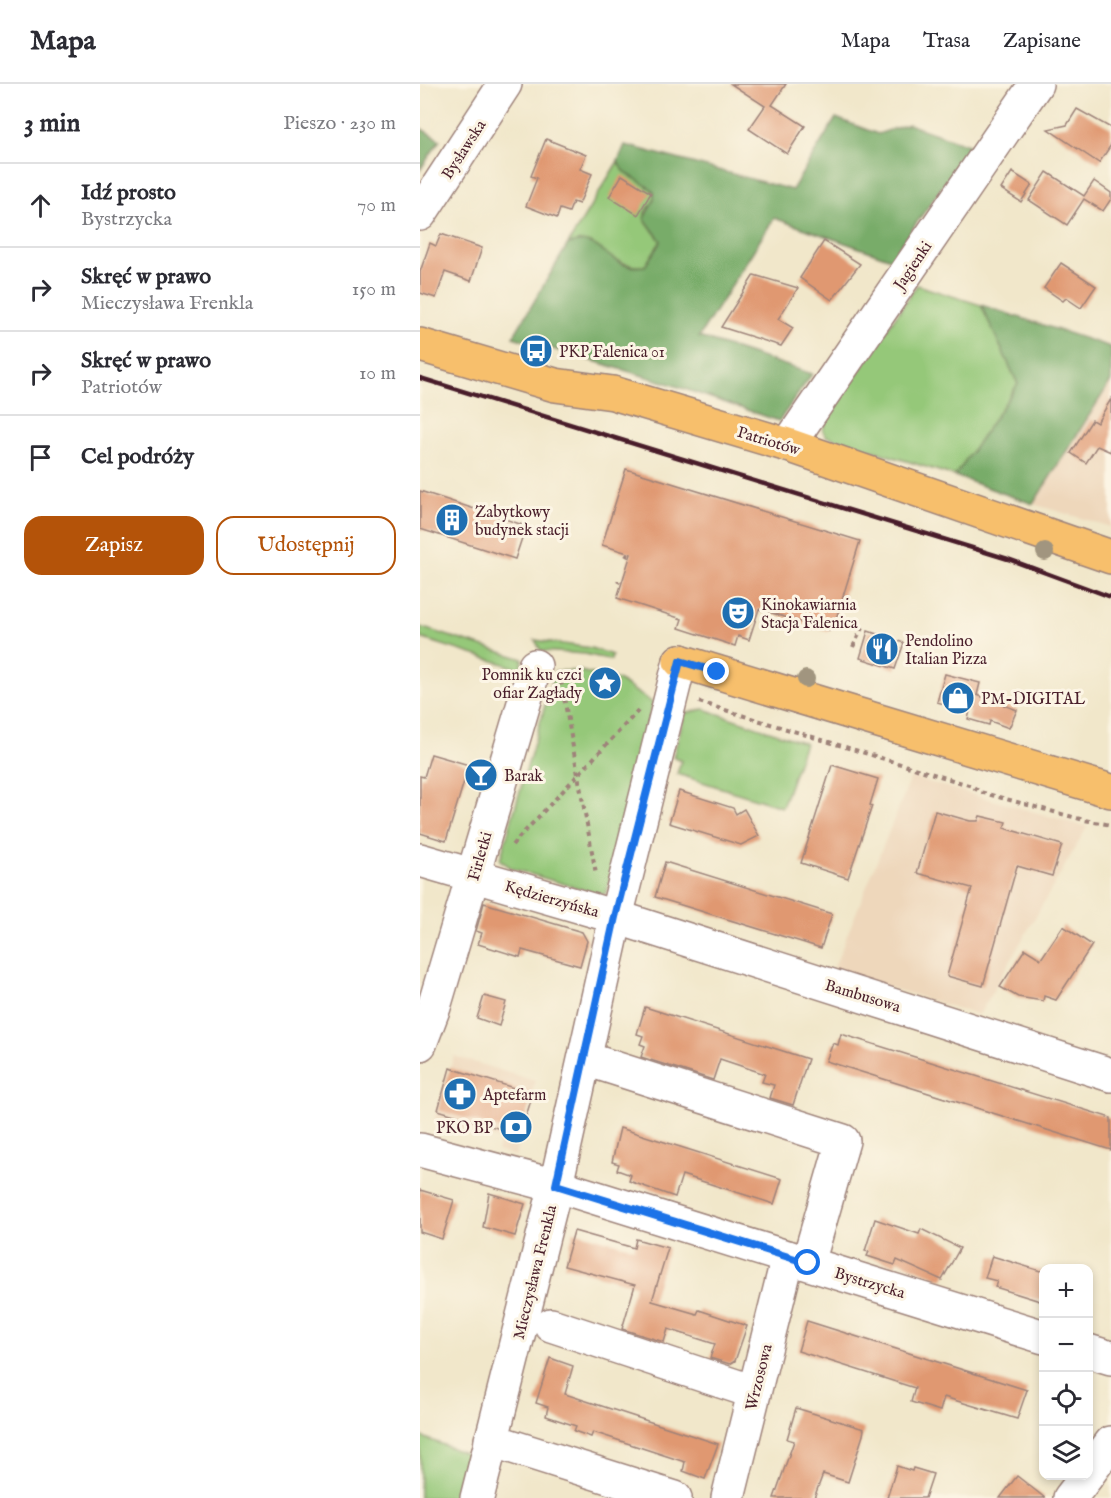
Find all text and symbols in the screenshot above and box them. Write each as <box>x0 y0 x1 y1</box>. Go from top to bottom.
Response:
text: Mapa <box>30 24 96 59</box>
text: Mapa <box>841 28 890 55</box>
text: Trasa <box>923 28 970 55</box>
text: Zapisane <box>1003 28 1081 55</box>
text: 3 min <box>24 107 80 140</box>
text: Pieszo · 230 m <box>283 111 396 136</box>
street label: Bysławska <box>438 117 491 184</box>
text: Idź prosto <box>81 179 176 207</box>
icon: ahead <box>24 189 57 222</box>
text: 70 m <box>357 193 396 218</box>
text: Bystrzycka <box>81 207 172 232</box>
street label: Jagienki <box>889 238 937 296</box>
text: Skręć w prawo <box>81 263 211 291</box>
icon: right <box>24 273 57 306</box>
text: 150 m <box>352 277 396 302</box>
text: Mieczysława Frenkla <box>81 291 253 316</box>
bus stop icon: PKP Falenica 01 <box>518 333 554 369</box>
place label: PKP Falenica 01 <box>559 343 665 363</box>
text: Skręć w prawo <box>81 347 211 375</box>
icon: right <box>24 357 57 390</box>
text: 10 m <box>359 361 396 386</box>
text: Patriotów <box>81 375 162 400</box>
street label: Patriotów <box>735 423 803 461</box>
icon: arrive <box>24 441 57 474</box>
text: Cel podróży <box>81 443 194 471</box>
building icon: Zabytkowy budynek stacji <box>434 502 470 538</box>
place label: Zabytkowy budynek stacji <box>475 503 569 541</box>
button: Zapisz <box>24 516 204 575</box>
button: Udostępnij <box>216 516 396 575</box>
theatre icon: Kinokawiarnia Stacja Falenica <box>720 595 756 631</box>
place label: Kinokawiarnia Stacja Falenica <box>761 596 858 634</box>
restaurant icon: Pendolino Italian Pizza <box>864 631 900 667</box>
place label: Pendolino Italian Pizza <box>905 632 987 670</box>
route end <box>703 658 729 684</box>
place icon: Pomnik ku czci ofiar Zagłady <box>587 665 623 701</box>
place label: Pomnik ku czci ofiar Zagłady <box>481 666 582 704</box>
shop icon: PM-DIGITAL <box>940 680 976 716</box>
place label: PM-DIGITAL <box>981 690 1086 710</box>
bar icon: Barak <box>463 757 499 793</box>
place label: Barak <box>504 767 543 787</box>
street label: Firletki <box>464 830 497 883</box>
street label: Kędzierzyńska <box>502 877 601 923</box>
street label: Bambusowa <box>822 976 903 1018</box>
pharmacy icon: Aptefarm <box>442 1076 478 1112</box>
place label: Aptefarm <box>482 1086 546 1106</box>
bank icon: PKO BP <box>498 1109 534 1145</box>
place label: PKO BP <box>436 1119 493 1139</box>
street label: Mieczysława Frenkla <box>510 1203 562 1342</box>
route start <box>794 1249 820 1275</box>
street label: Bystrzycka <box>832 1264 907 1304</box>
map controls <box>1039 1264 1093 1480</box>
button: + <box>1039 1264 1093 1318</box>
button: − <box>1039 1318 1093 1372</box>
street label: Wrzosowa <box>742 1342 778 1413</box>
button: locate <box>1039 1372 1093 1426</box>
button: layers <box>1039 1426 1093 1480</box>

